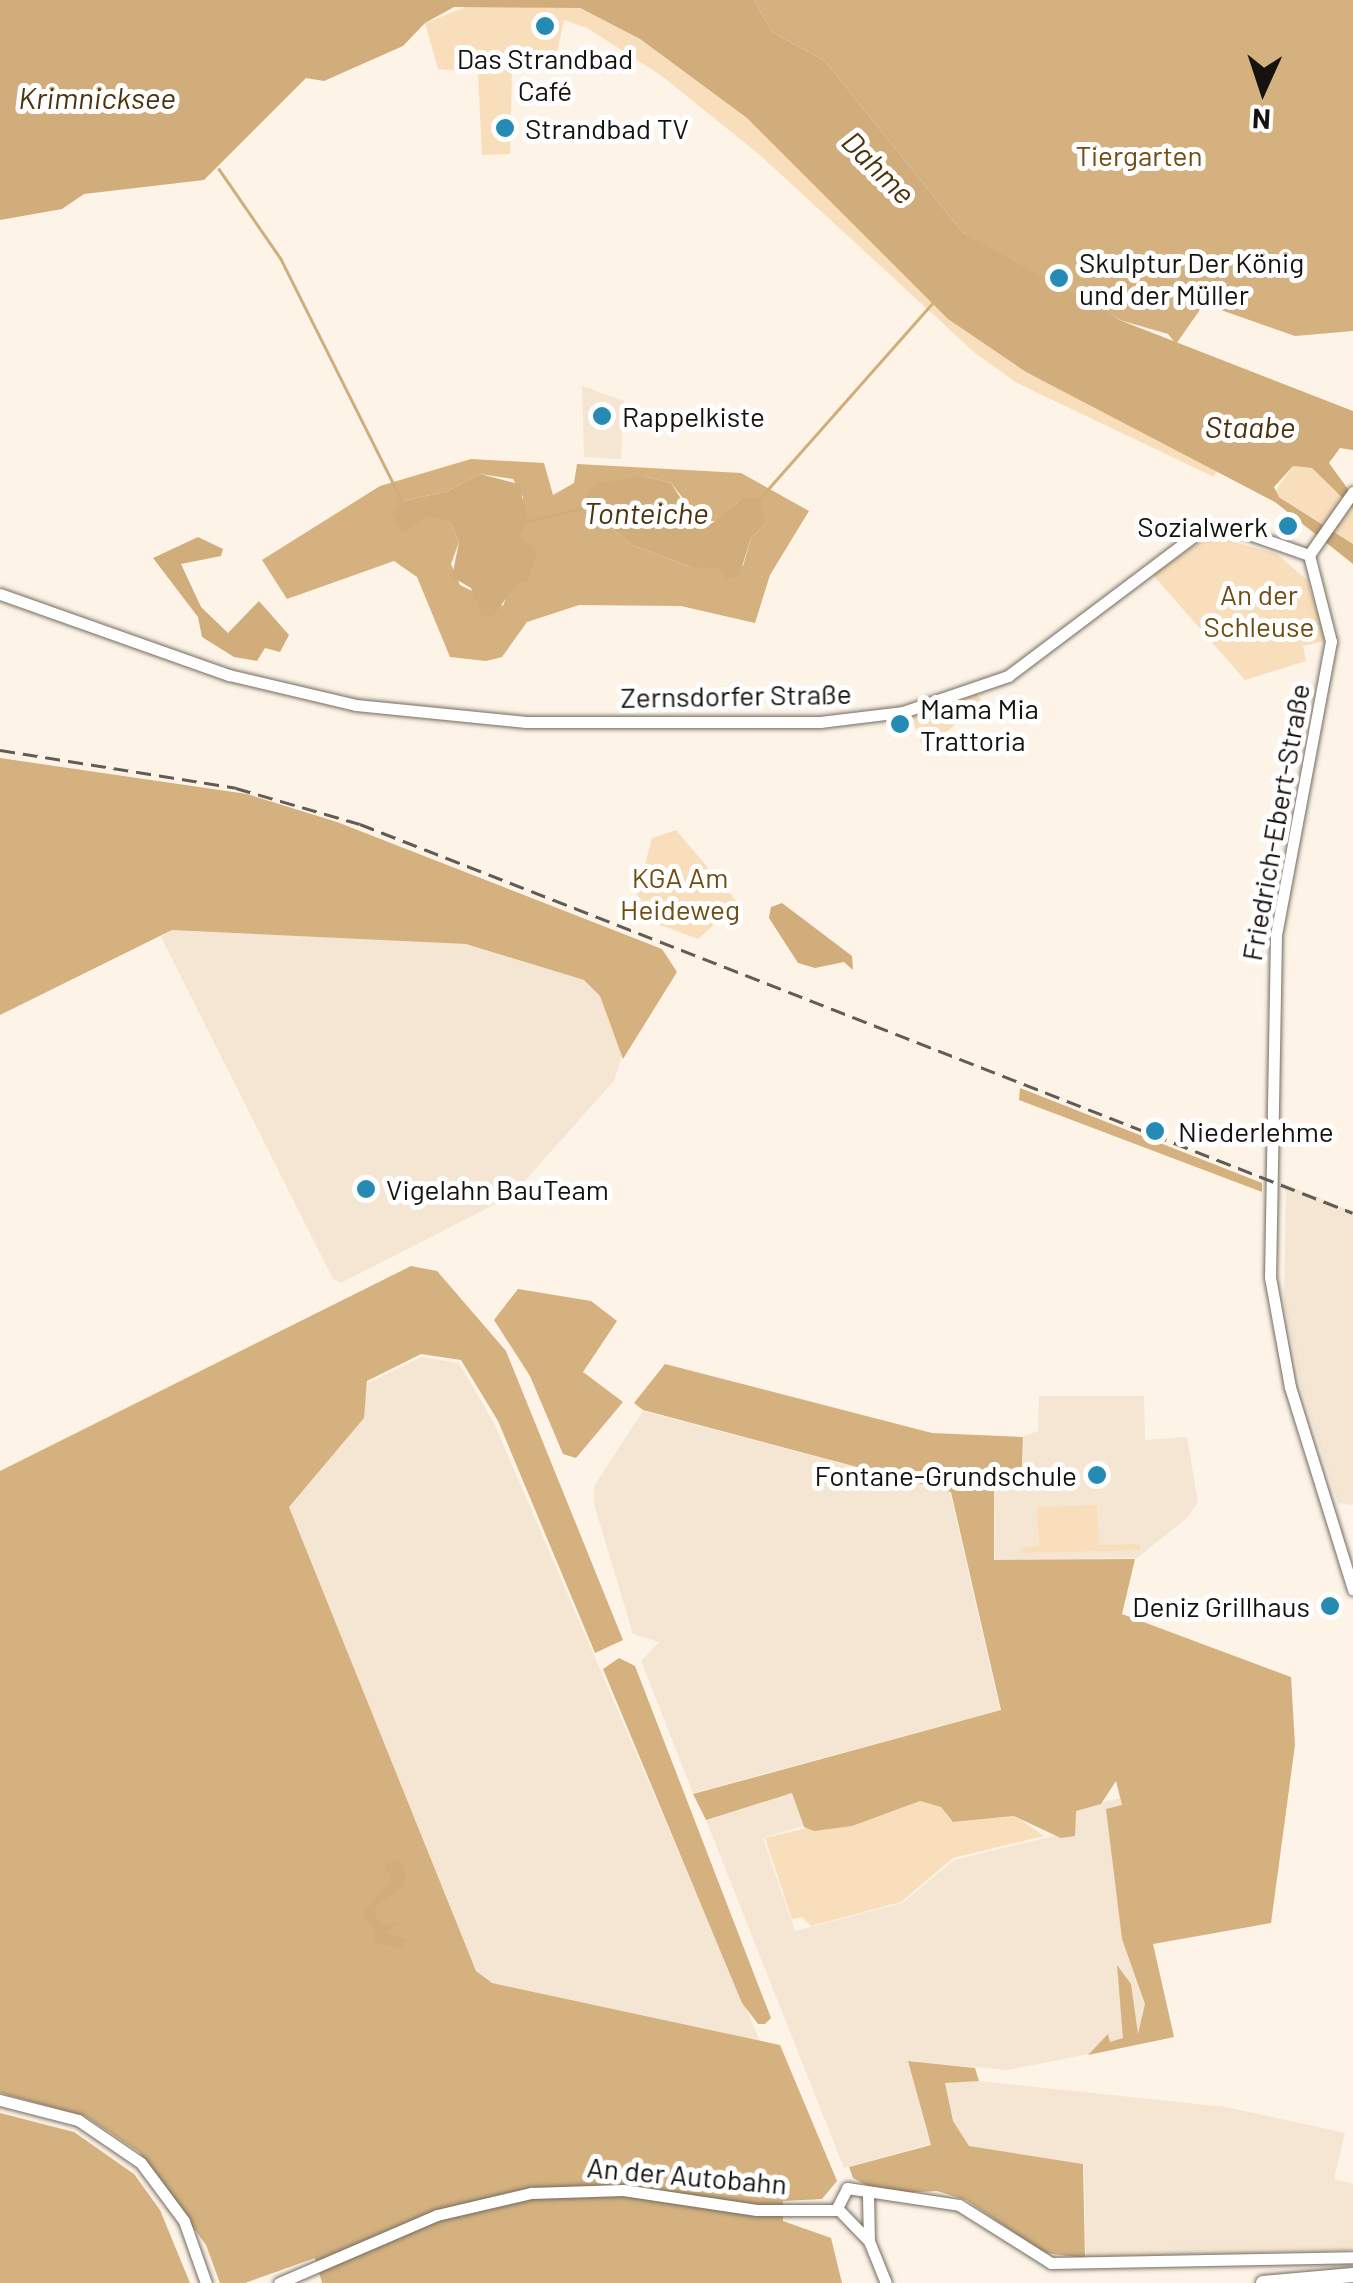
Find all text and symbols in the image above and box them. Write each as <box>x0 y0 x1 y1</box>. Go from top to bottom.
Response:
marker: Das Strandbad Café <box>534 15 556 37</box>
north arrow <box>1213 40 1313 140</box>
place label: Das Strandbad Café <box>457 41 633 107</box>
water label: Krimnicksee <box>18 79 176 115</box>
text: N <box>1251 102 1272 137</box>
place label: Strandbad TV <box>525 111 689 145</box>
marker: Strandbad TV <box>494 117 516 139</box>
water label: Dahme <box>835 123 923 211</box>
park label: Tiergarten <box>1075 138 1203 172</box>
place label: Skulptur Der König und der Müller <box>1079 245 1304 311</box>
marker: Skulptur Der König und der Müller <box>1048 267 1070 289</box>
place label: Rappelkiste <box>622 399 765 433</box>
marker: Rappelkiste <box>591 405 613 427</box>
water label: Staabe <box>1205 408 1295 444</box>
water label: Tonteiche <box>583 494 709 530</box>
place label: Sozialwerk <box>1137 509 1268 543</box>
marker: Sozialwerk <box>1277 515 1299 537</box>
park label: An der Schleuse <box>1204 577 1314 643</box>
street label: Zernsdorfer Straße <box>620 676 852 714</box>
street label: Friedrich-Ebert-Straße <box>1234 681 1316 963</box>
place label: Mama Mia Trattoria <box>920 691 1039 757</box>
marker: Mama Mia Trattoria <box>889 713 911 735</box>
park label: KGA Am Heideweg <box>620 860 740 926</box>
place label: Niederlehme <box>1178 1114 1334 1148</box>
marker: Niederlehme <box>1142 1118 1168 1144</box>
place label: Vigelahn BauTeam <box>386 1172 609 1206</box>
marker: Vigelahn BauTeam <box>355 1178 377 1200</box>
place label: Fontane-Grundschule <box>814 1458 1077 1492</box>
marker: Fontane-Grundschule <box>1086 1464 1108 1486</box>
place label: Deniz Grillhaus <box>1132 1589 1310 1623</box>
marker: Deniz Grillhaus <box>1319 1595 1341 1617</box>
street label: An der Autobahn <box>586 2150 788 2200</box>

